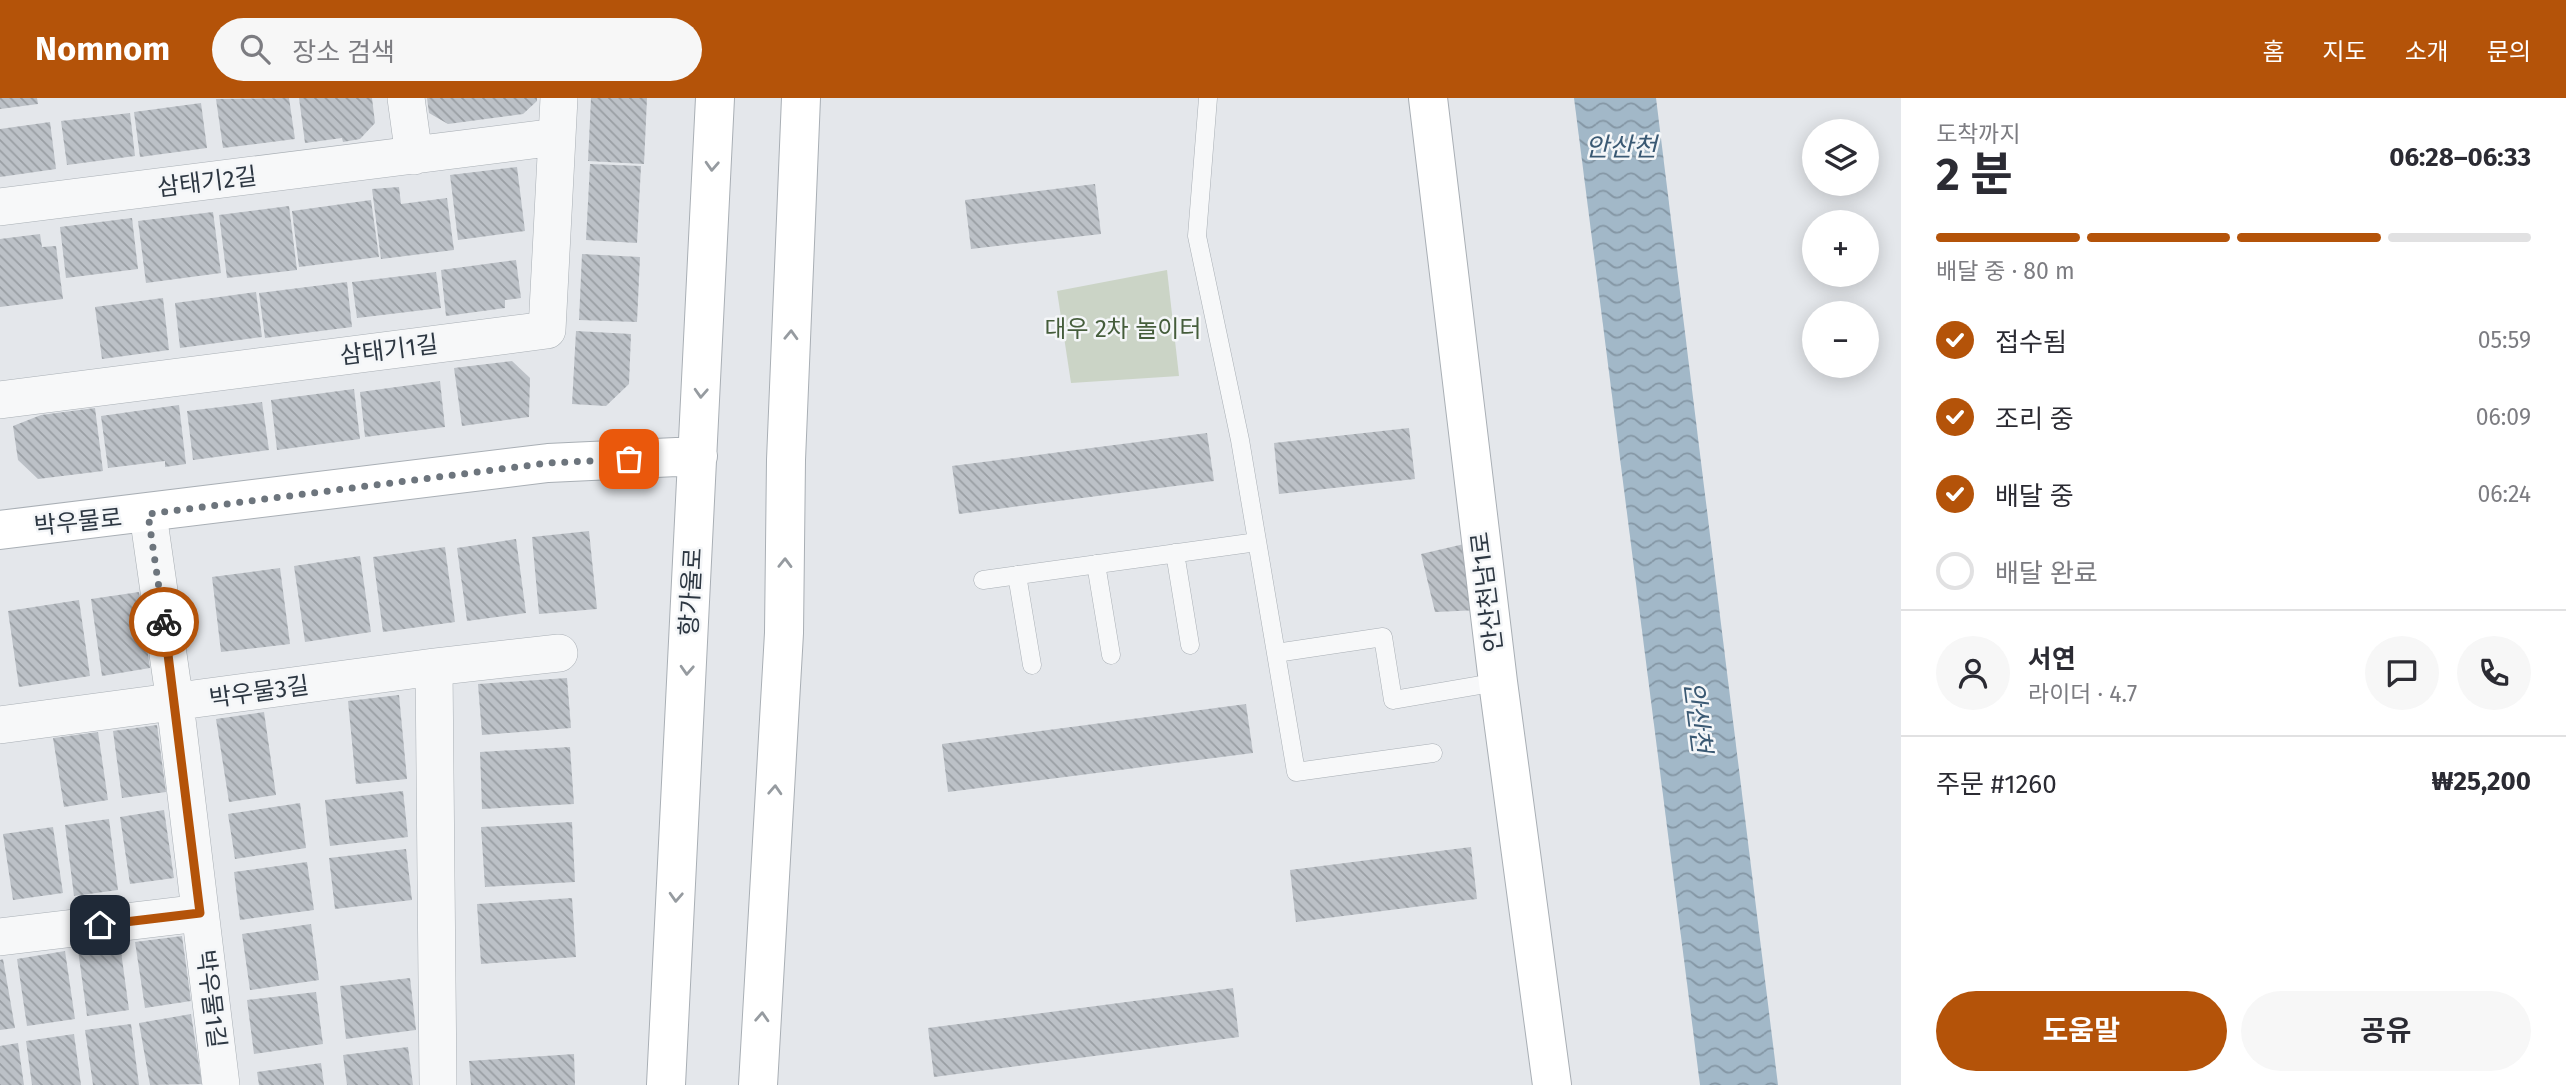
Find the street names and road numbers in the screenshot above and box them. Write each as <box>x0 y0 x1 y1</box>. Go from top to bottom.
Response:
street label: 삼태기2길 <box>156 162 258 202</box>
street label: 삼태기1길 <box>338 330 440 370</box>
street label: 박우물로 <box>33 503 123 541</box>
street label: 안산천남1로 <box>1466 530 1508 654</box>
street label: 항가울로 <box>675 547 707 637</box>
street label: 박우물3길 <box>207 671 311 713</box>
street label: 박우물1길 <box>191 948 231 1050</box>

